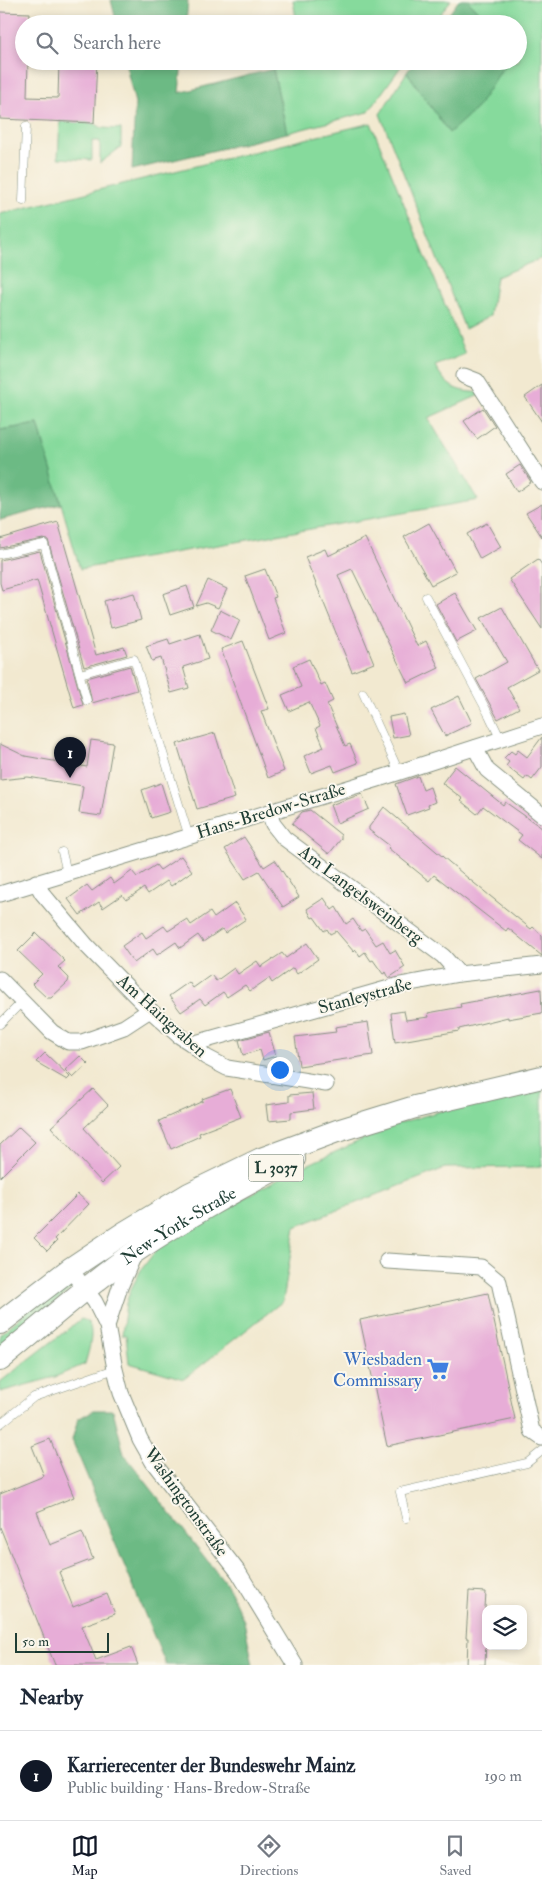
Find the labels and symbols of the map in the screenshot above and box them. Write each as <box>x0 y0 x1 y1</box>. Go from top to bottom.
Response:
pin: 1 <box>54 737 86 778</box>
street label: Hans-Bredow-Straße <box>194 777 349 845</box>
street label: Am Langelsweinberg <box>293 840 429 950</box>
street label: Am Haingraben <box>111 969 212 1063</box>
street label: Stanleystraße <box>316 972 415 1020</box>
your location <box>267 1057 293 1083</box>
road number: L 3037 <box>248 1154 304 1182</box>
street label: New-York-Straße <box>116 1181 241 1270</box>
place label: Wiesbaden Commissary <box>333 1348 423 1392</box>
supermarket icon: Wiesbaden Commissary <box>425 1356 451 1382</box>
street label: Washingtonstraße <box>138 1442 234 1562</box>
scale bar <box>15 1630 109 1653</box>

